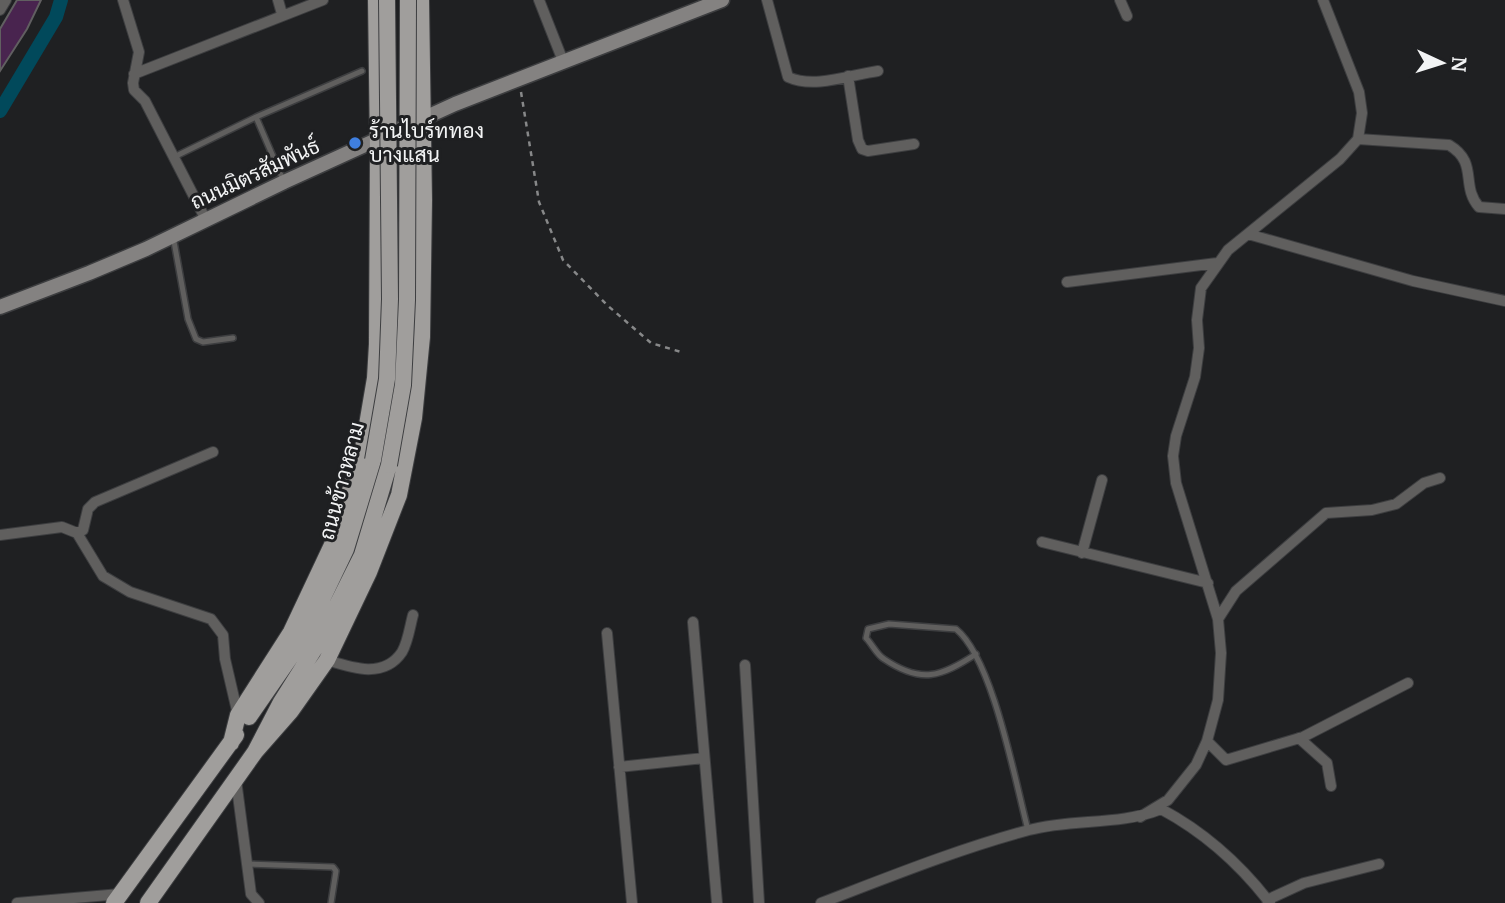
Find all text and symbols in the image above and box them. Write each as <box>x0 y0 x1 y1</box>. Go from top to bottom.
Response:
north arrow <box>1407 28 1477 98</box>
text: N <box>1446 56 1471 73</box>
place label: ร้านไบร์ททอง บางแสน <box>369 117 484 168</box>
street label: ถนนมิตรสัมพันธ์ <box>186 132 324 215</box>
marker: ร้านไบร์ททอง บางแสน <box>347 135 363 151</box>
street label: ถนนข้าวหลาม <box>313 419 370 543</box>

